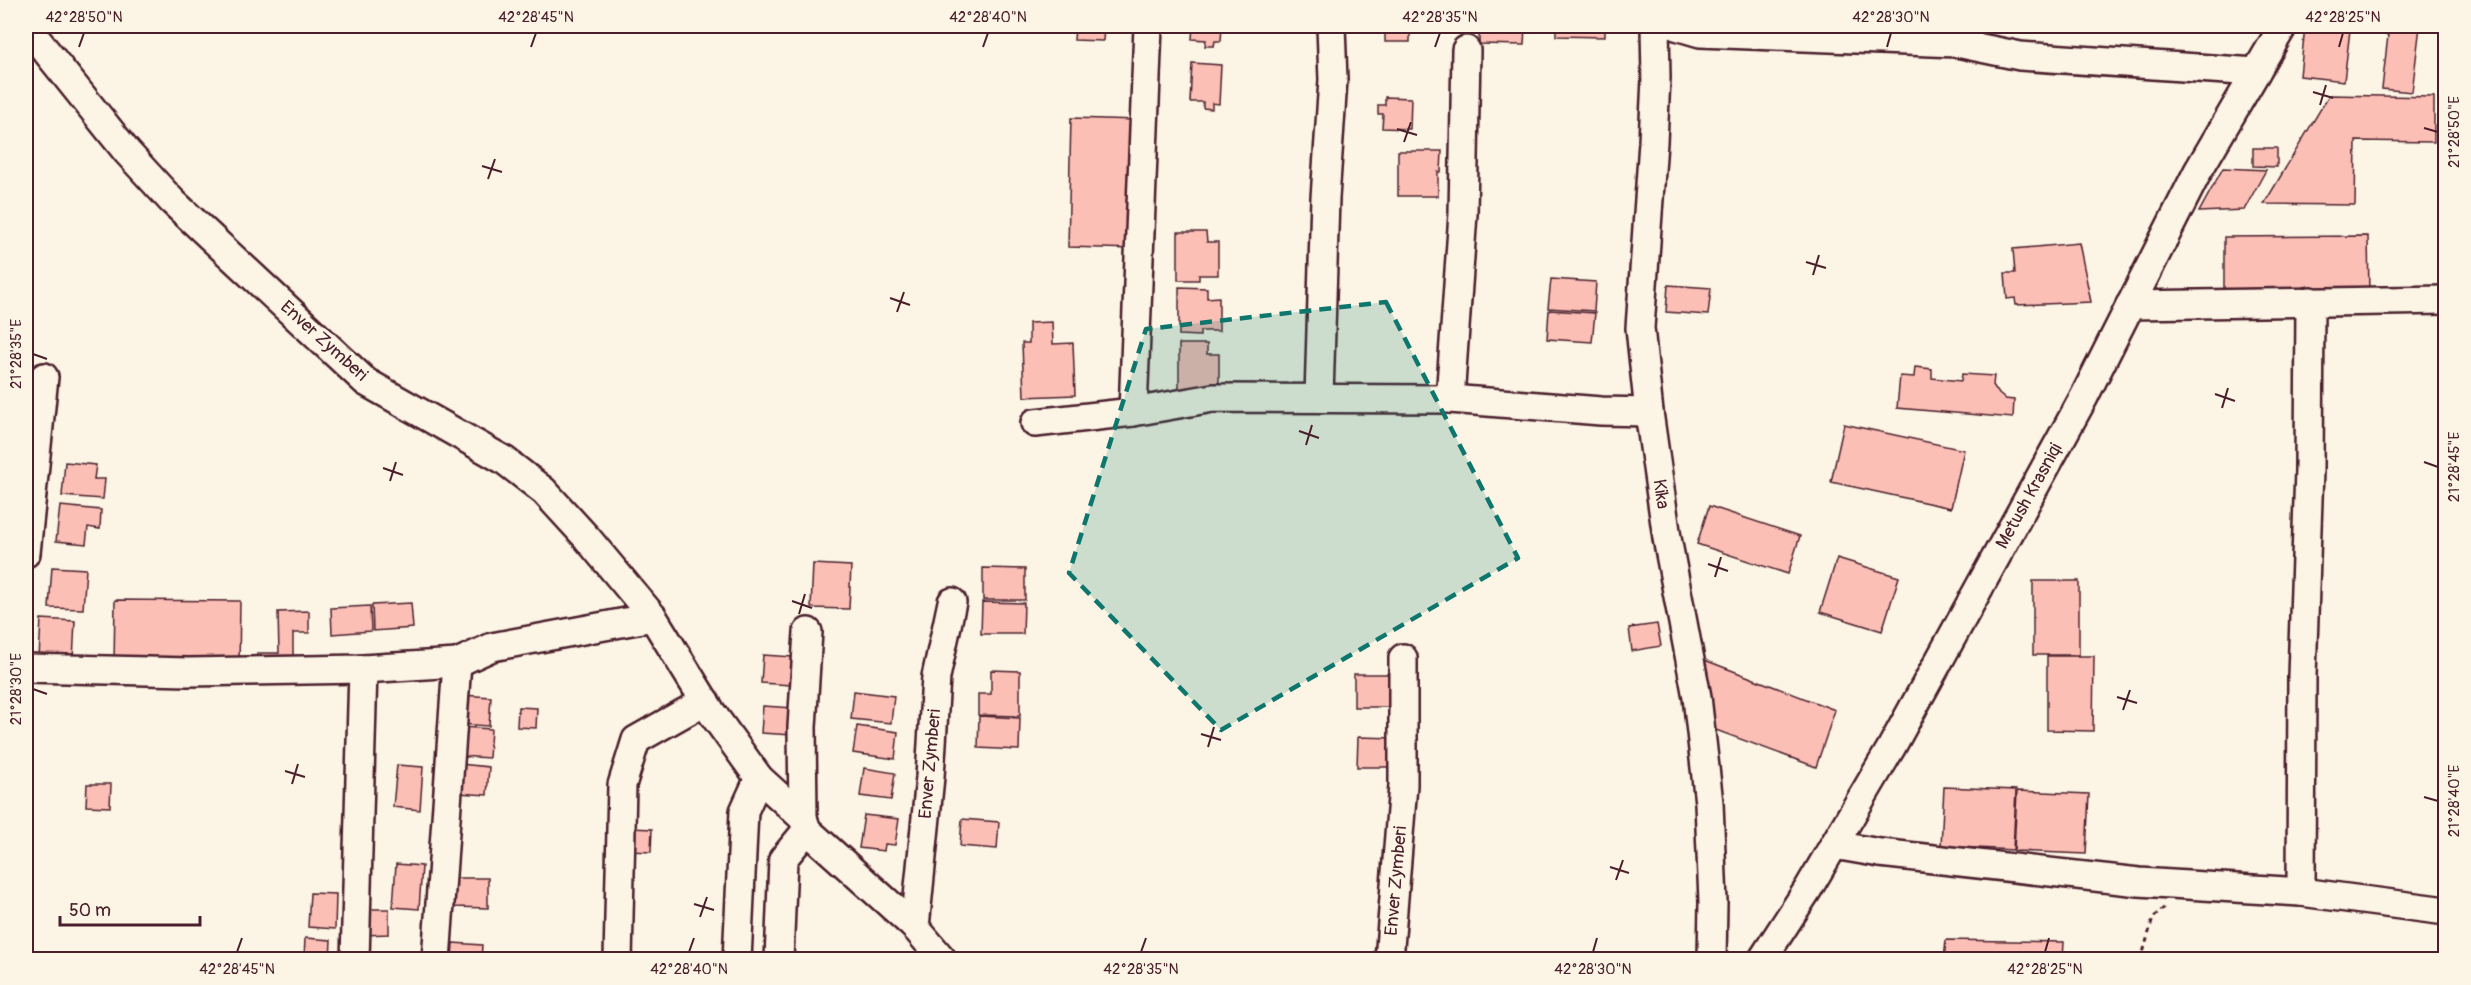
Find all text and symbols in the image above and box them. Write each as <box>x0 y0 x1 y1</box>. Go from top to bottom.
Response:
text: 42°28'50"N <box>45 8 123 27</box>
text: 42°28'45"N <box>498 8 574 27</box>
text: 42°28'40"N <box>949 8 1027 27</box>
text: 42°28'35"N <box>1402 8 1478 27</box>
text: 42°28'30"N <box>1852 8 1930 27</box>
text: 42°28'25"N <box>2305 8 2381 27</box>
text: 21°28'50"E <box>2445 96 2464 168</box>
street label: Enver Zymberi <box>275 296 373 386</box>
text: 21°28'35"E <box>7 319 26 389</box>
text: 21°28'45"E <box>2445 432 2464 502</box>
street label: Metush Krasniqi <box>1991 439 2067 553</box>
street label: Kika <box>1648 478 1674 510</box>
text: 21°28'30"E <box>7 653 26 725</box>
street label: Enver Zymberi <box>914 708 946 820</box>
text: 21°28'40"E <box>2445 765 2464 837</box>
street label: Enver Zymberi <box>1380 825 1412 937</box>
scale bar <box>60 889 200 927</box>
text: 50 m <box>69 899 111 922</box>
text: 42°28'45"N <box>199 960 275 979</box>
text: 42°28'40"N <box>650 960 728 979</box>
text: 42°28'35"N <box>1103 960 1179 979</box>
text: 42°28'30"N <box>1554 960 1632 979</box>
text: 42°28'25"N <box>2007 960 2083 979</box>

